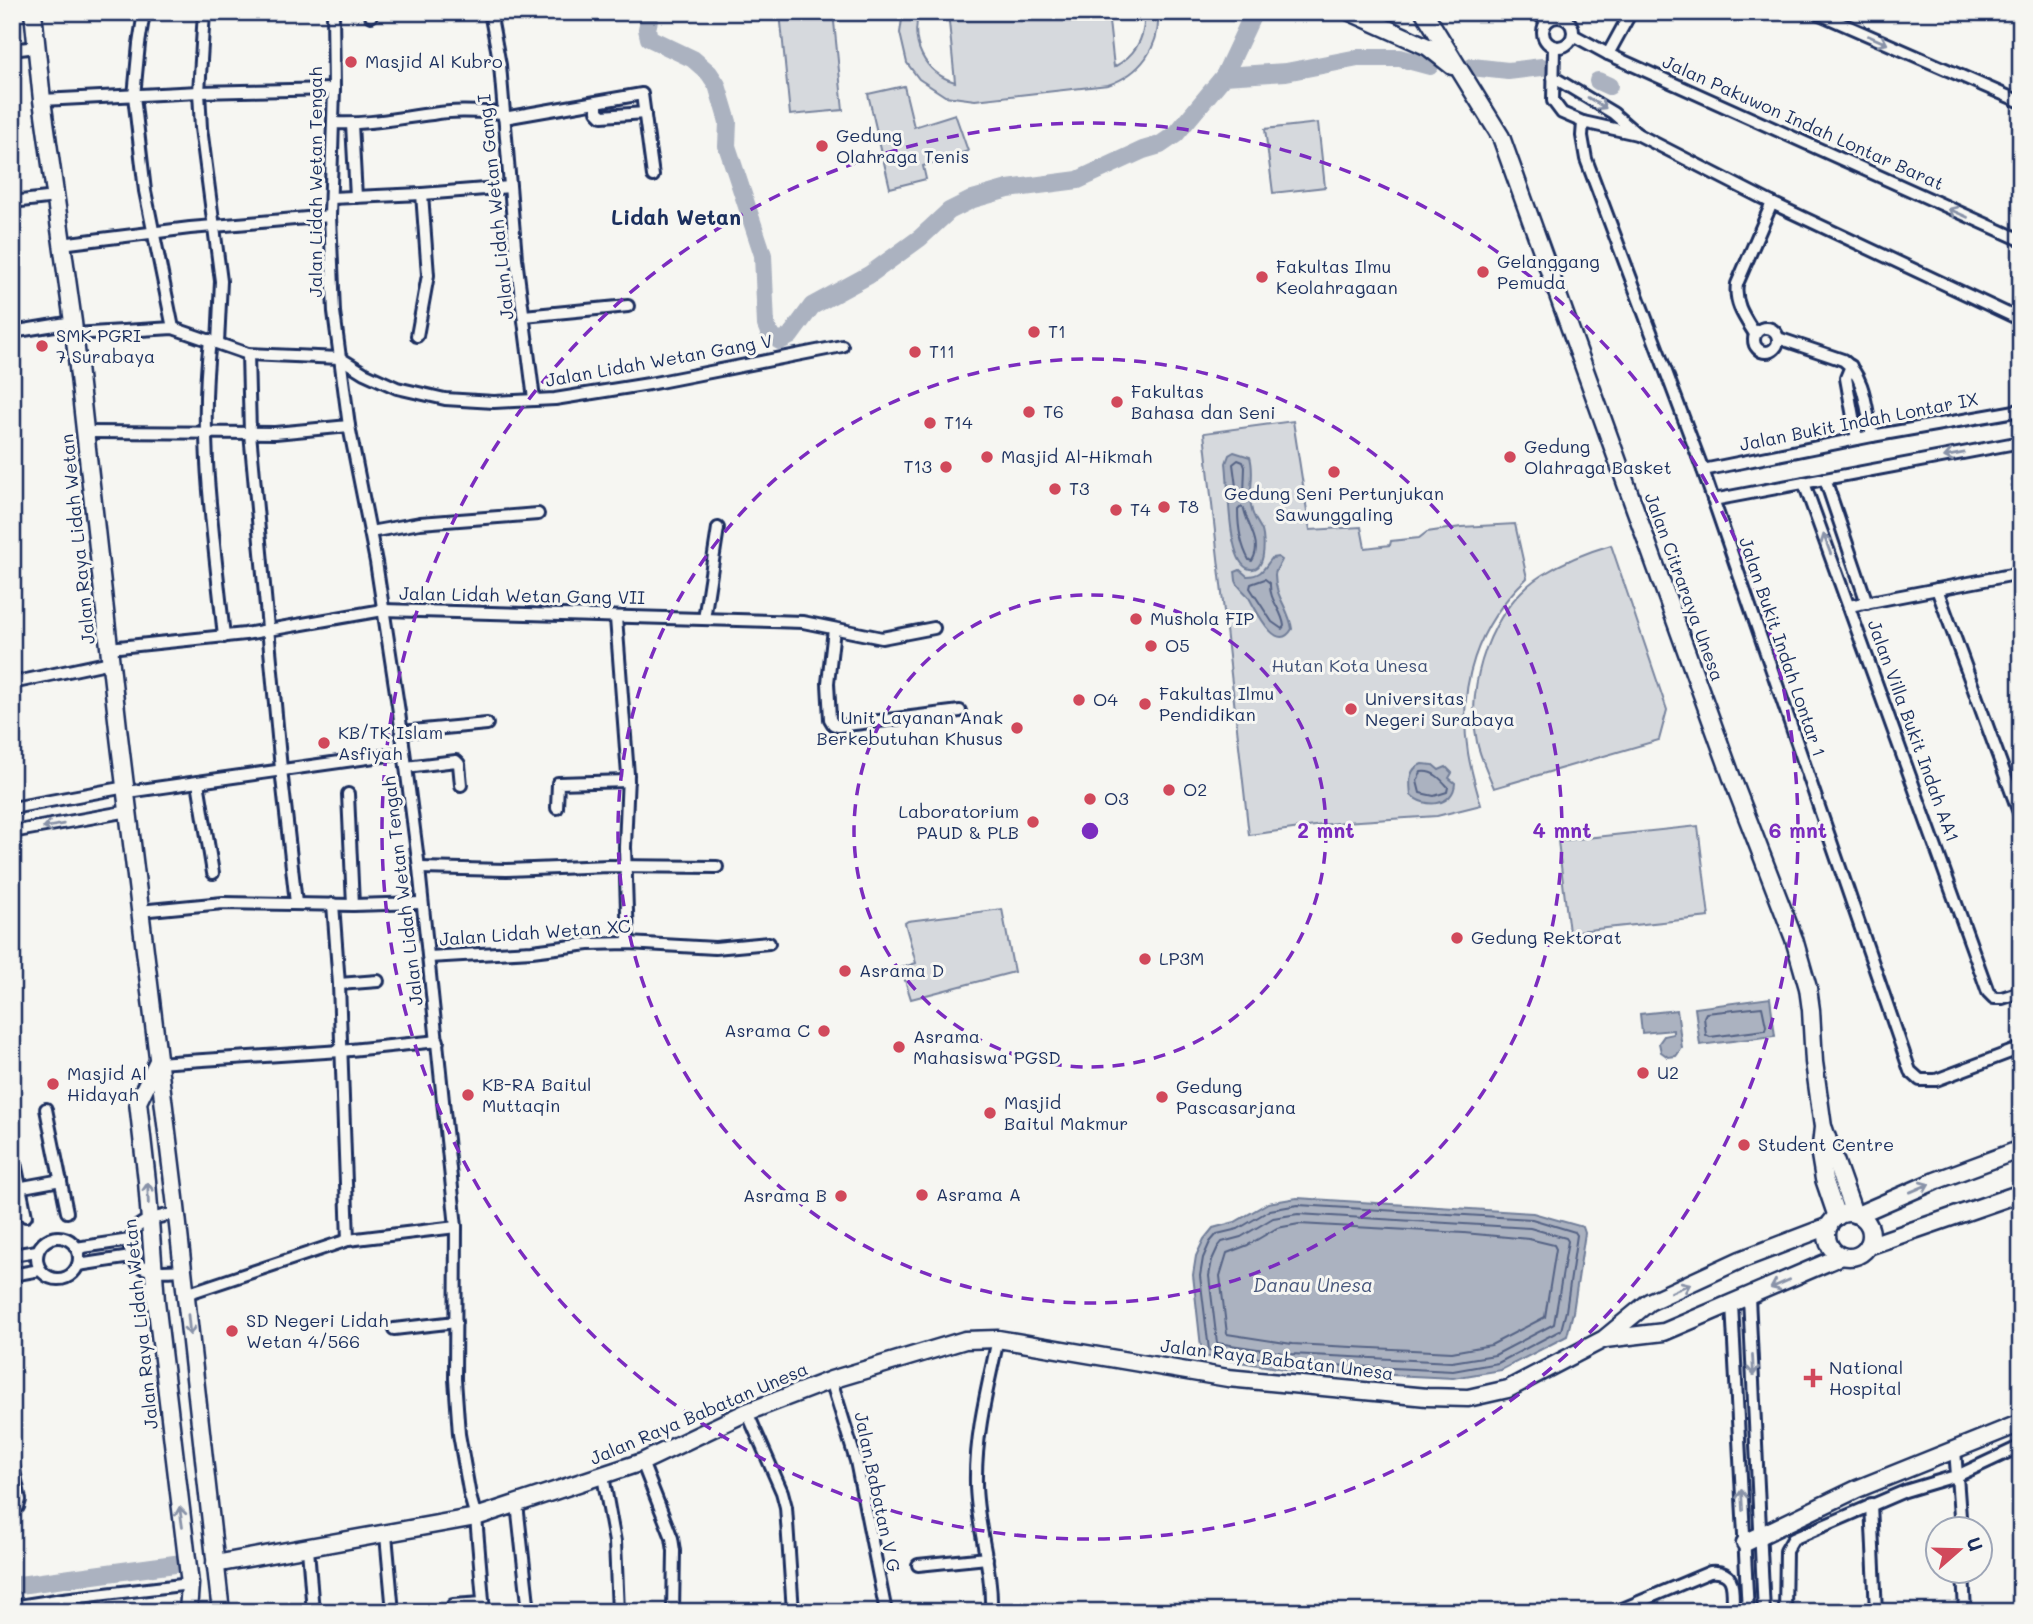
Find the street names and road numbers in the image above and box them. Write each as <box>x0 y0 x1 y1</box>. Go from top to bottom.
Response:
street label: Jalan Pakuwon Indah Lontar Barat <box>1659 49 1948 195</box>
street label: Jalan Lidah Wetan Tengah <box>303 67 327 297</box>
street label: Jalan Lidah Wetan Gang I <box>471 93 519 321</box>
street label: Jalan Lidah Wetan Gang V <box>543 328 774 392</box>
street label: Jalan Bukit Indah Lontar IX <box>1737 386 1980 456</box>
street label: Jalan Raya Lidah Wetan <box>54 433 100 645</box>
street label: Jalan Citraraya Unesa <box>1640 489 1730 684</box>
street label: Jalan Bukit Indah Lontar 1 <box>1734 534 1832 760</box>
street label: Jalan Lidah Wetan Gang VII <box>399 581 645 609</box>
street label: Jalan Villa Bukit Indah AA1 <box>1863 616 1965 845</box>
street label: Jalan Lidah Wetan Tengah <box>376 775 428 1007</box>
street label: Jalan Lidah Wetan XC <box>438 913 632 951</box>
street label: Jalan Raya Lidah Wetan <box>117 1218 163 1430</box>
street label: Jalan Raya Babatan Unesa <box>1159 1333 1395 1385</box>
street label: Jalan Raya Babatan Unesa <box>586 1356 811 1470</box>
street label: Jalan Babatan V G <box>849 1409 907 1574</box>

